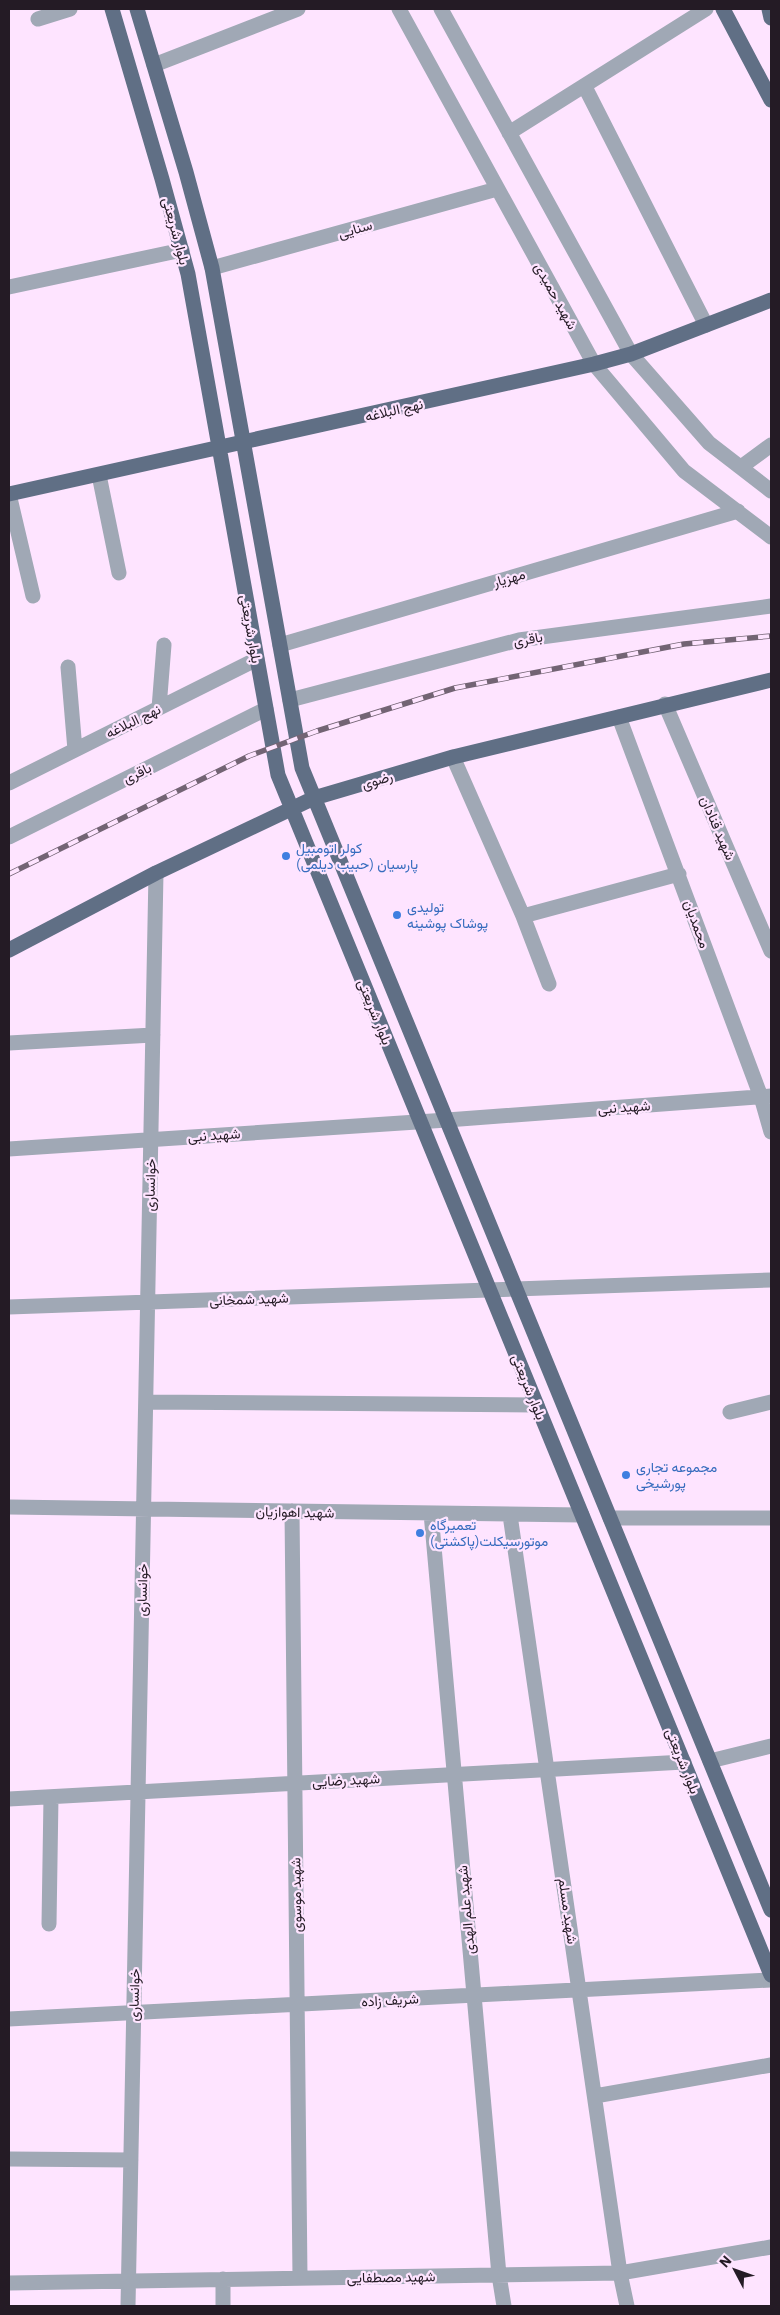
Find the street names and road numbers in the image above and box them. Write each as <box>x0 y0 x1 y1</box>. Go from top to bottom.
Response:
street label: بلوار شریعتی <box>158 195 194 267</box>
street label: سنایی <box>336 216 374 242</box>
street label: شهید حمیدی <box>530 259 582 333</box>
street label: نهج البلاغه <box>363 395 425 427</box>
street label: مهزیار <box>490 565 527 591</box>
street label: بلوار شریعتی <box>236 593 266 665</box>
street label: باقری <box>512 628 544 650</box>
street label: نهج البلاغه <box>103 700 164 744</box>
street label: باقری <box>120 758 154 788</box>
street label: رضوی <box>359 767 395 793</box>
street label: شهید قنادان <box>696 793 740 863</box>
street label: محمدیان <box>680 897 714 951</box>
street label: بلوار شریعتی <box>354 977 396 1047</box>
street label: شهید نبی <box>597 1096 651 1118</box>
street label: شهید نبی <box>187 1124 241 1146</box>
street label: خوانساری <box>141 1158 159 1212</box>
street label: شهید شمخانی <box>209 1289 289 1309</box>
street label: بلوار شریعتی <box>508 1352 550 1422</box>
street label: شهید اهوازیان <box>256 1502 334 1522</box>
street label: خوانساری <box>133 1563 151 1617</box>
street label: بلوار شریعتی <box>662 1726 704 1796</box>
street label: شهید رضایی <box>311 1769 381 1791</box>
street label: شهید موسوی <box>286 1858 306 1932</box>
street label: شهید علم الهدی <box>453 1865 479 1955</box>
street label: شهید مسلم <box>554 1877 582 1945</box>
street label: خوانساری <box>125 1968 143 2022</box>
street label: شریف زاده <box>361 1990 419 2010</box>
street label: شهید مصطفایی <box>346 2267 436 2287</box>

